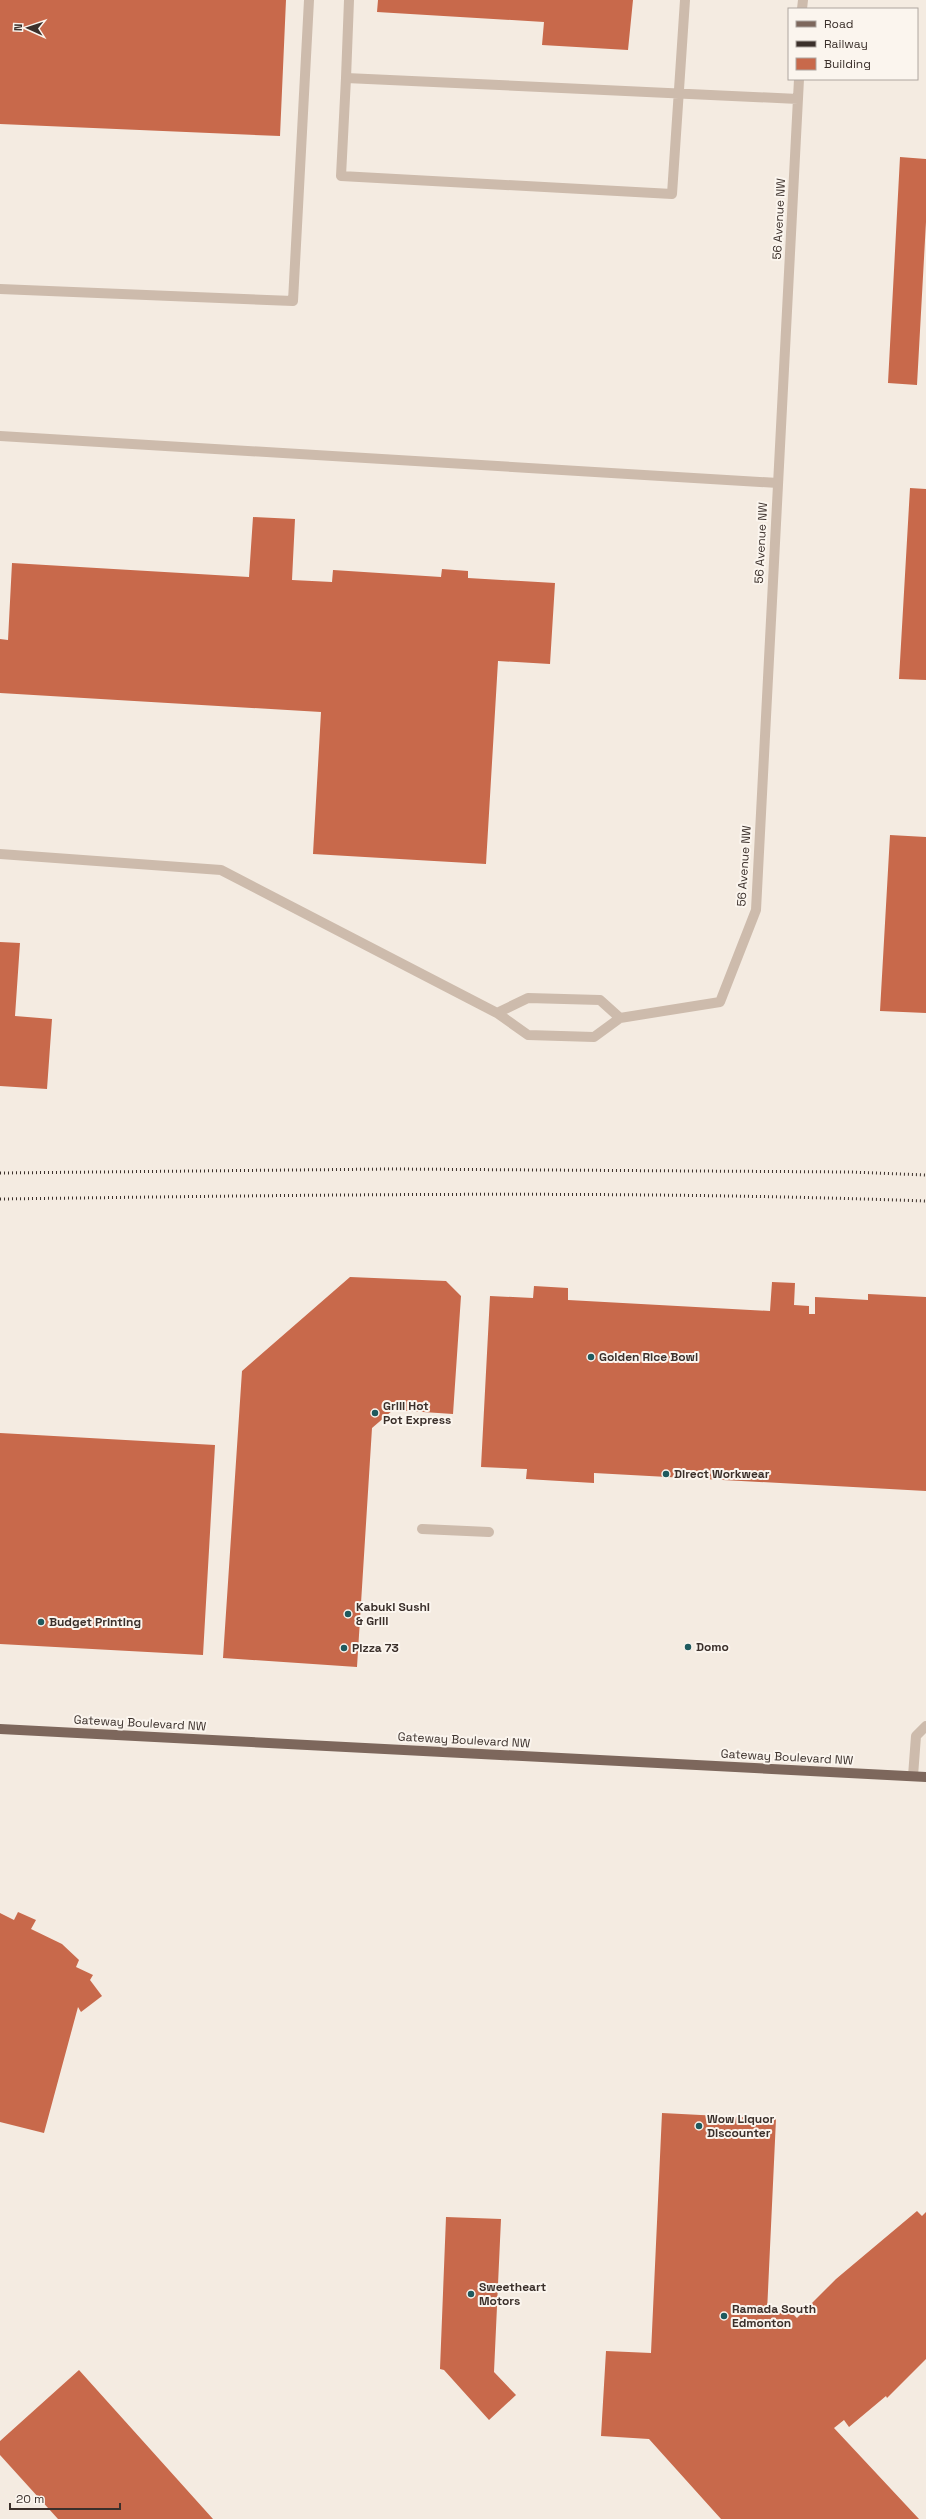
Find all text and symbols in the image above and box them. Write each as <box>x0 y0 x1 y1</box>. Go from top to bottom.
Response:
north arrow <box>8 8 48 48</box>
legend <box>788 8 918 80</box>
text: Road <box>824 16 853 32</box>
text: N <box>11 23 25 32</box>
text: Railway <box>824 36 868 52</box>
text: Building <box>824 56 871 72</box>
street label: 56 Avenue NW <box>769 177 789 260</box>
street label: 56 Avenue NW <box>751 501 771 584</box>
street label: 56 Avenue NW <box>733 824 755 907</box>
place label: Golden Rice Bowl <box>599 1349 698 1365</box>
marker: Golden Rice Bowl <box>586 1352 596 1362</box>
place label: Grill Hot Pot Express <box>383 1398 451 1428</box>
marker: Grill Hot Pot Express <box>370 1408 380 1418</box>
place label: Direct Workwear <box>674 1466 770 1482</box>
marker: Direct Workwear <box>661 1469 671 1479</box>
place label: Kabuki Sushi & Grill <box>356 1599 430 1629</box>
marker: Kabuki Sushi & Grill <box>343 1609 353 1619</box>
place label: Budget Printing <box>49 1614 141 1630</box>
marker: Budget Printing <box>36 1617 46 1627</box>
place label: Domo <box>696 1639 729 1655</box>
place label: Pizza 73 <box>352 1640 399 1656</box>
marker: Domo <box>683 1642 693 1652</box>
marker: Pizza 73 <box>339 1643 349 1653</box>
street label: Gateway Boulevard NW <box>73 1712 207 1734</box>
street label: Gateway Boulevard NW <box>397 1729 531 1751</box>
street label: Gateway Boulevard NW <box>720 1746 854 1768</box>
place label: Wow Liquor Discounter <box>707 2111 775 2141</box>
marker: Wow Liquor Discounter <box>694 2121 704 2131</box>
place label: Sweetheart Motors <box>479 2279 546 2309</box>
marker: Sweetheart Motors <box>466 2289 476 2299</box>
place label: Ramada South Edmonton <box>732 2301 816 2331</box>
marker: Ramada South Edmonton <box>719 2311 729 2321</box>
scale bar <box>10 2485 120 2511</box>
text: 20 m <box>16 2491 44 2507</box>

